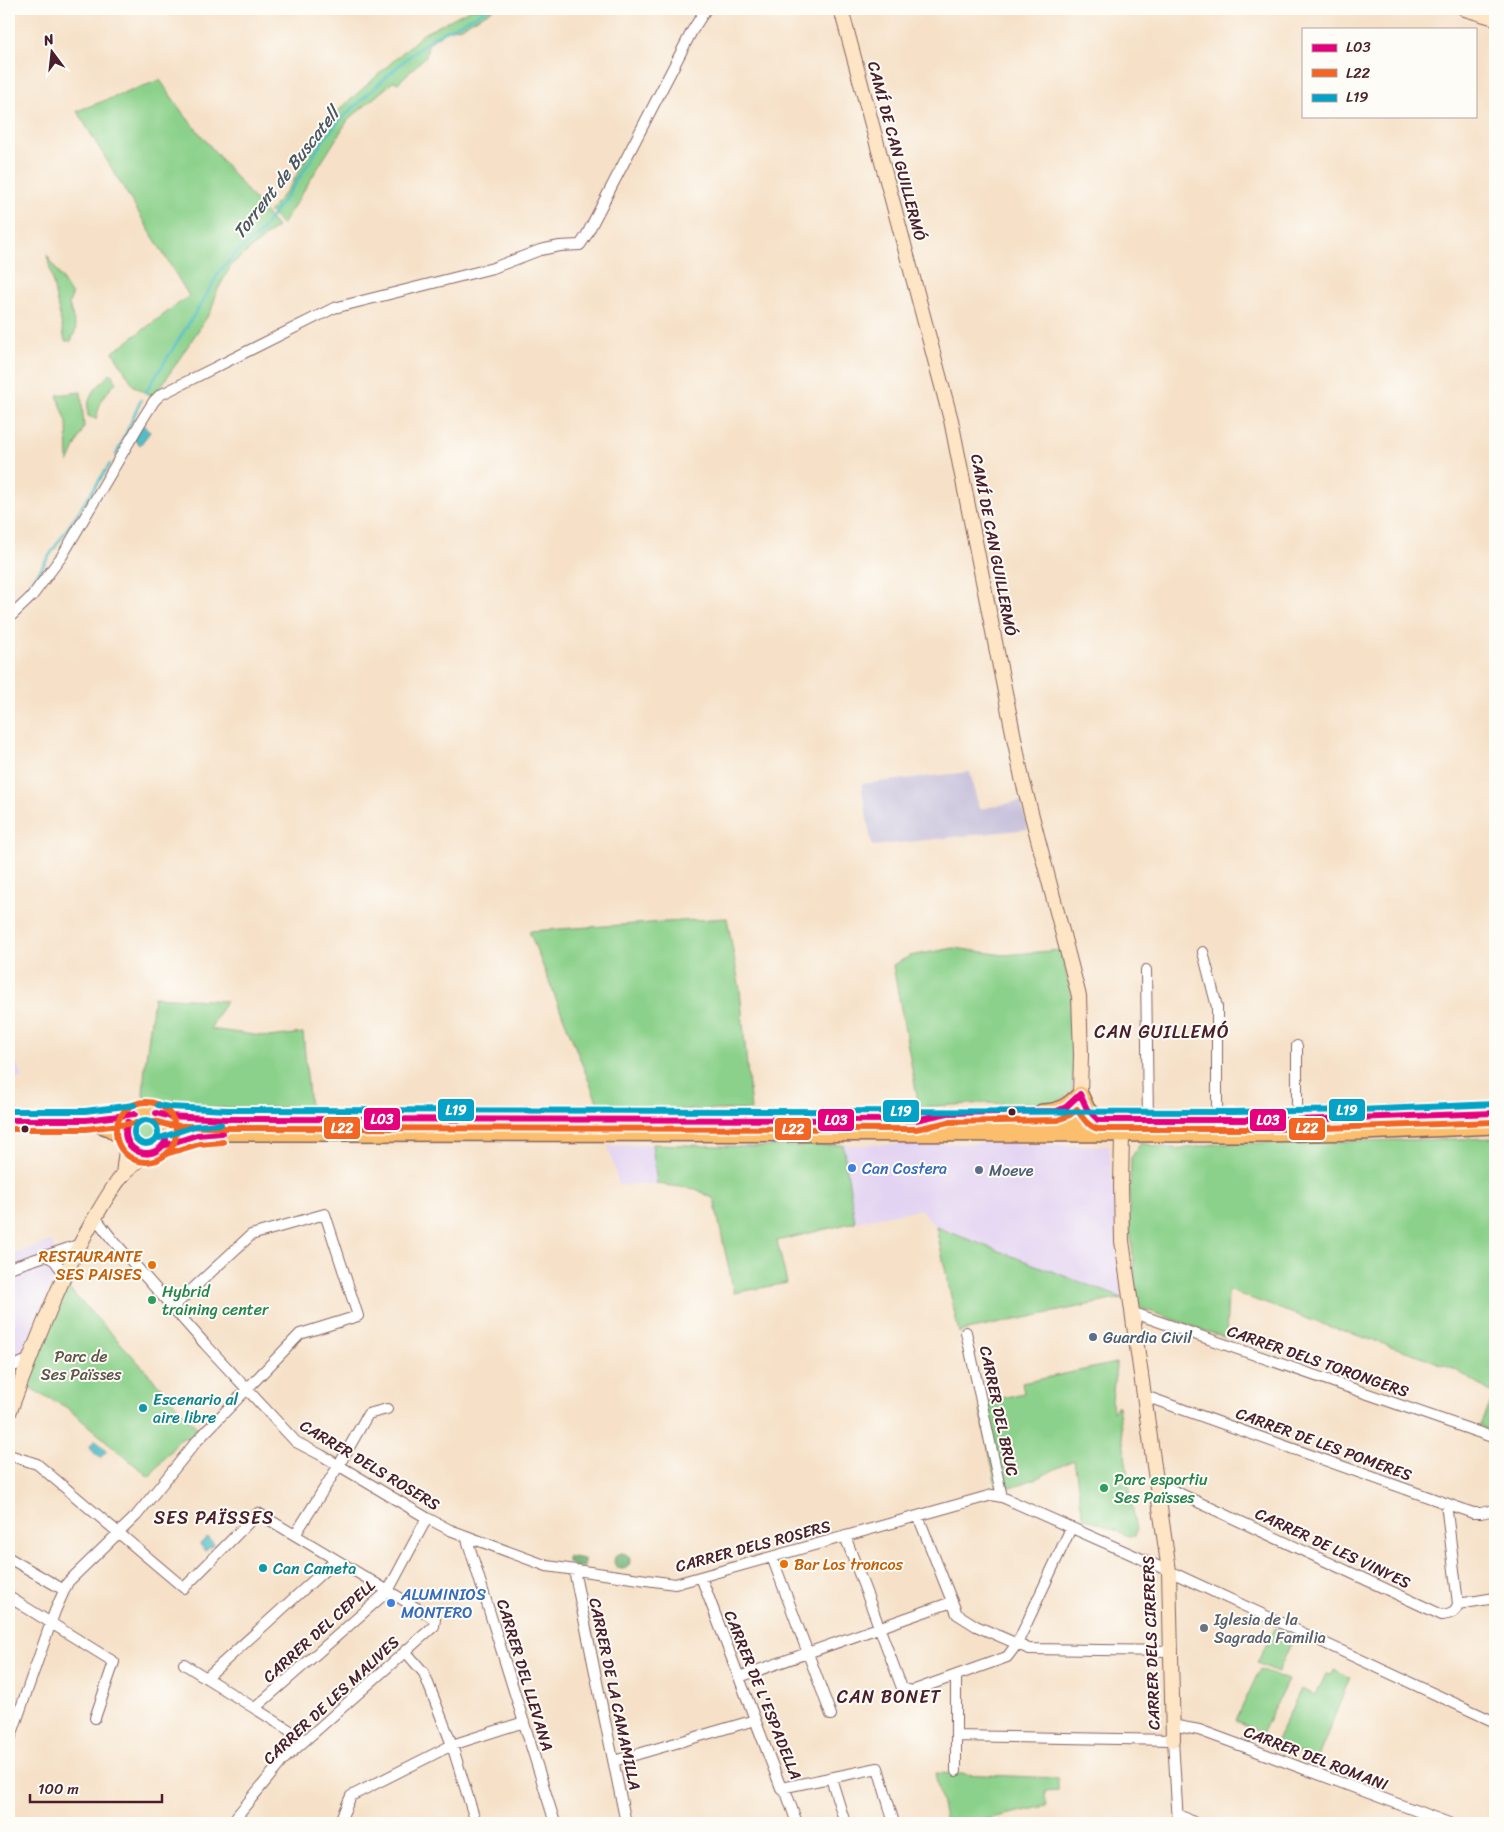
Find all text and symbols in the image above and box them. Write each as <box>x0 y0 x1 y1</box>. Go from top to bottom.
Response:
text: N <box>40 27 57 54</box>
north arrow <box>28 28 78 78</box>
legend <box>1302 28 1476 118</box>
text: L03 <box>1346 34 1371 60</box>
street label: CAMÍ DE CAN GUILLERMÓ <box>859 58 935 244</box>
text: L22 <box>1346 60 1371 86</box>
text: L19 <box>1346 84 1369 110</box>
water label: Torrent de Buscatell <box>224 97 350 246</box>
street label: CAMÍ DE CAN GUILLERMÓ <box>962 451 1026 639</box>
district label: CAN GUILLEMÓ <box>1094 1016 1230 1048</box>
line badge: L19 <box>437 1098 475 1122</box>
text: L19 <box>445 1098 467 1123</box>
line badge: L19 <box>1328 1098 1366 1122</box>
text: L19 <box>1336 1098 1358 1123</box>
line badge: L19 <box>882 1099 920 1123</box>
text: L19 <box>890 1099 912 1124</box>
line badge: L03 <box>363 1107 401 1131</box>
text: L03 <box>370 1107 394 1132</box>
unlabelled marker <box>1007 1107 1017 1117</box>
line badge: L03 <box>817 1108 855 1132</box>
text: L03 <box>824 1108 848 1133</box>
line badge: L03 <box>1249 1108 1287 1132</box>
text: L03 <box>1256 1108 1280 1133</box>
line badge: L22 <box>323 1116 361 1140</box>
text: L22 <box>331 1116 354 1141</box>
text: L22 <box>1296 1116 1319 1141</box>
line badge: L22 <box>774 1117 812 1141</box>
text: L22 <box>782 1117 805 1142</box>
line badge: L22 <box>1288 1117 1326 1141</box>
unlabelled marker <box>20 1124 30 1134</box>
place label: Can Costera <box>862 1154 947 1183</box>
place label: Moeve <box>989 1156 1034 1185</box>
marker: Can Costera <box>846 1162 858 1174</box>
marker: Moeve <box>973 1164 985 1176</box>
place label: RESTAURANTE SES PAISES <box>39 1242 143 1289</box>
marker: RESTAURANTE SES PAISES <box>146 1259 158 1271</box>
place label: Hybrid training center <box>162 1277 270 1324</box>
marker: Hybrid training center <box>146 1294 158 1306</box>
street label: CARRER DELS TORONGERS <box>1223 1316 1413 1406</box>
place label: Guardia Civil <box>1103 1323 1192 1352</box>
marker: Guardia Civil <box>1087 1331 1099 1343</box>
park label: Parc de Ses Païsses <box>41 1342 122 1389</box>
street label: CARRER DEL BRUC <box>971 1343 1027 1479</box>
place label: Escenario al aire libre <box>153 1385 238 1432</box>
street label: CARRER DE LES POMERES <box>1232 1399 1416 1489</box>
marker: Escenario al aire libre <box>137 1402 149 1414</box>
street label: CARRER DELS ROSERS <box>294 1411 446 1519</box>
place label: Parc esportiu Ses Païsses <box>1114 1465 1208 1512</box>
marker: Parc esportiu Ses Païsses <box>1098 1482 1110 1494</box>
street label: CARRER DE LES VINYES <box>1250 1499 1416 1597</box>
district label: SES PAÏSSES <box>154 1502 274 1534</box>
street label: CARRER DELS ROSERS <box>672 1511 834 1581</box>
place label: Bar Los troncos <box>794 1550 904 1579</box>
place label: Can Cameta <box>273 1554 356 1583</box>
street label: CARRER DELS CIRERERS <box>1133 1555 1169 1731</box>
marker: Bar Los troncos <box>778 1558 790 1570</box>
marker: Can Cameta <box>257 1562 269 1574</box>
street label: CARRER DEL CEPELL <box>256 1572 383 1690</box>
place label: ALUMINIOS MONTERO <box>400 1580 486 1627</box>
street label: CARRER DEL LLEVANA <box>488 1595 562 1755</box>
street label: CARRER DE LA CAMAMILLA <box>580 1595 650 1793</box>
marker: ALUMINIOS MONTERO <box>385 1597 397 1609</box>
place label: Iglesia de la Sagrada Familia <box>1213 1605 1326 1652</box>
street label: CARRER DE L'ESPADELLA <box>716 1606 810 1784</box>
marker: Iglesia de la Sagrada Familia <box>1198 1622 1210 1634</box>
street label: CARRER DE LES MALIVES <box>256 1628 406 1772</box>
district label: CAN BONET <box>837 1681 941 1713</box>
street label: CARRER DEL ROMANI <box>1239 1717 1393 1799</box>
scale bar <box>30 1772 162 1804</box>
text: 100 m <box>38 1776 79 1802</box>

